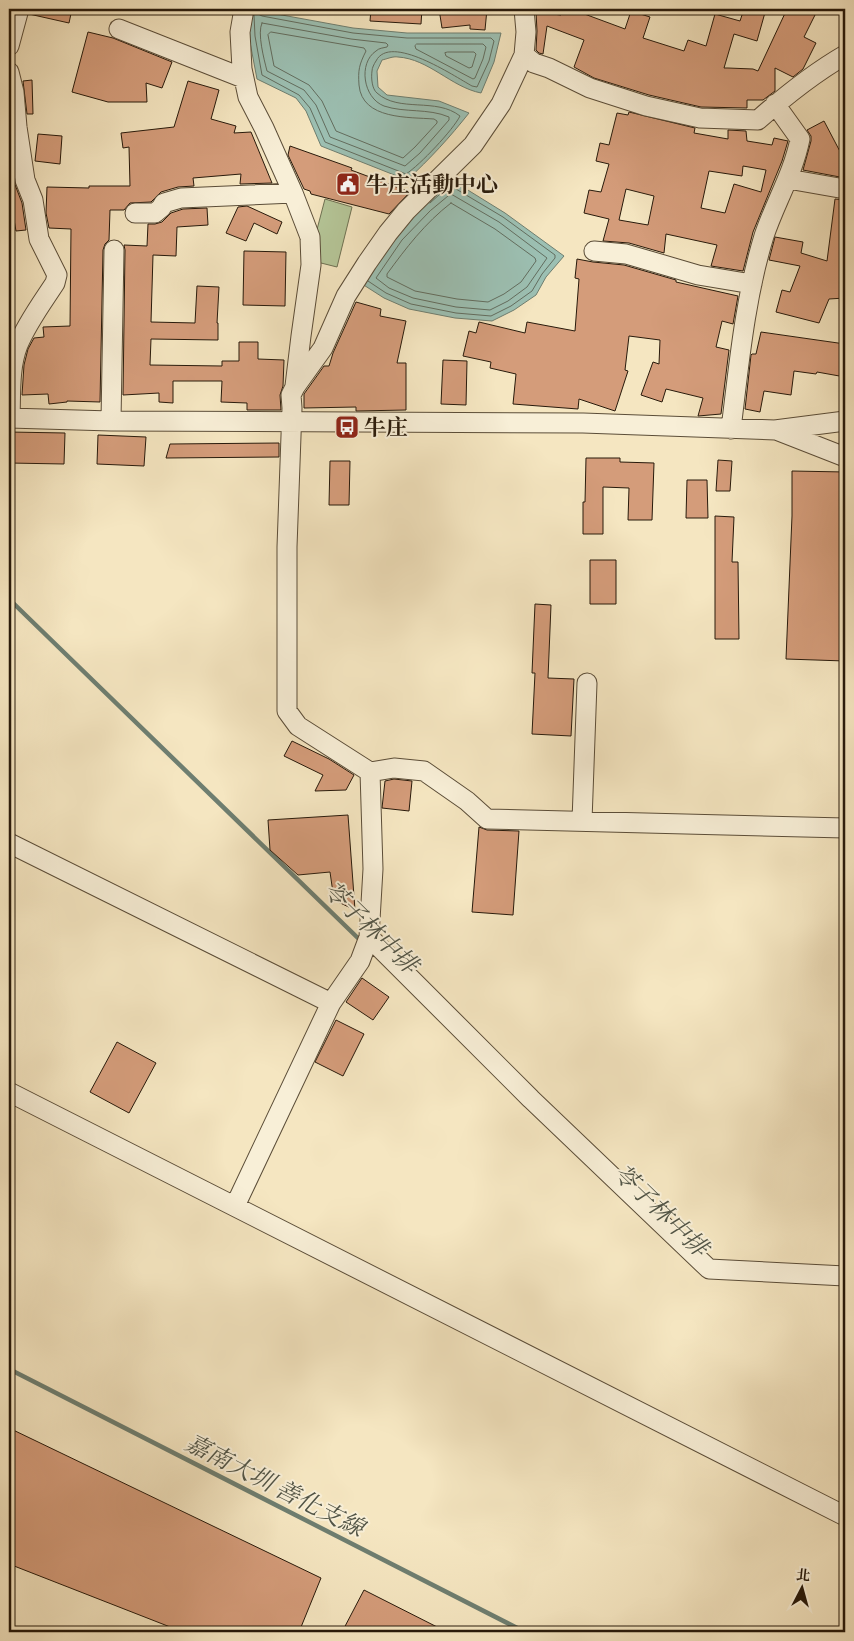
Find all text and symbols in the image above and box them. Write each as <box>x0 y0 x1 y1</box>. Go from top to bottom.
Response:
place label: 牛庄活動中心 <box>366 170 498 199</box>
public building icon: 牛庄活動中心 <box>335 171 361 197</box>
place label: 牛庄 <box>364 413 408 442</box>
bus stop icon: 牛庄 <box>334 414 360 440</box>
water label: 苓子林中排 <box>317 874 427 982</box>
water label: 苓子林中排 <box>607 1157 717 1265</box>
water label: 嘉南大圳 善化支線 <box>180 1427 372 1545</box>
north arrow <box>776 1564 826 1614</box>
text: 北 <box>795 1565 811 1585</box>

